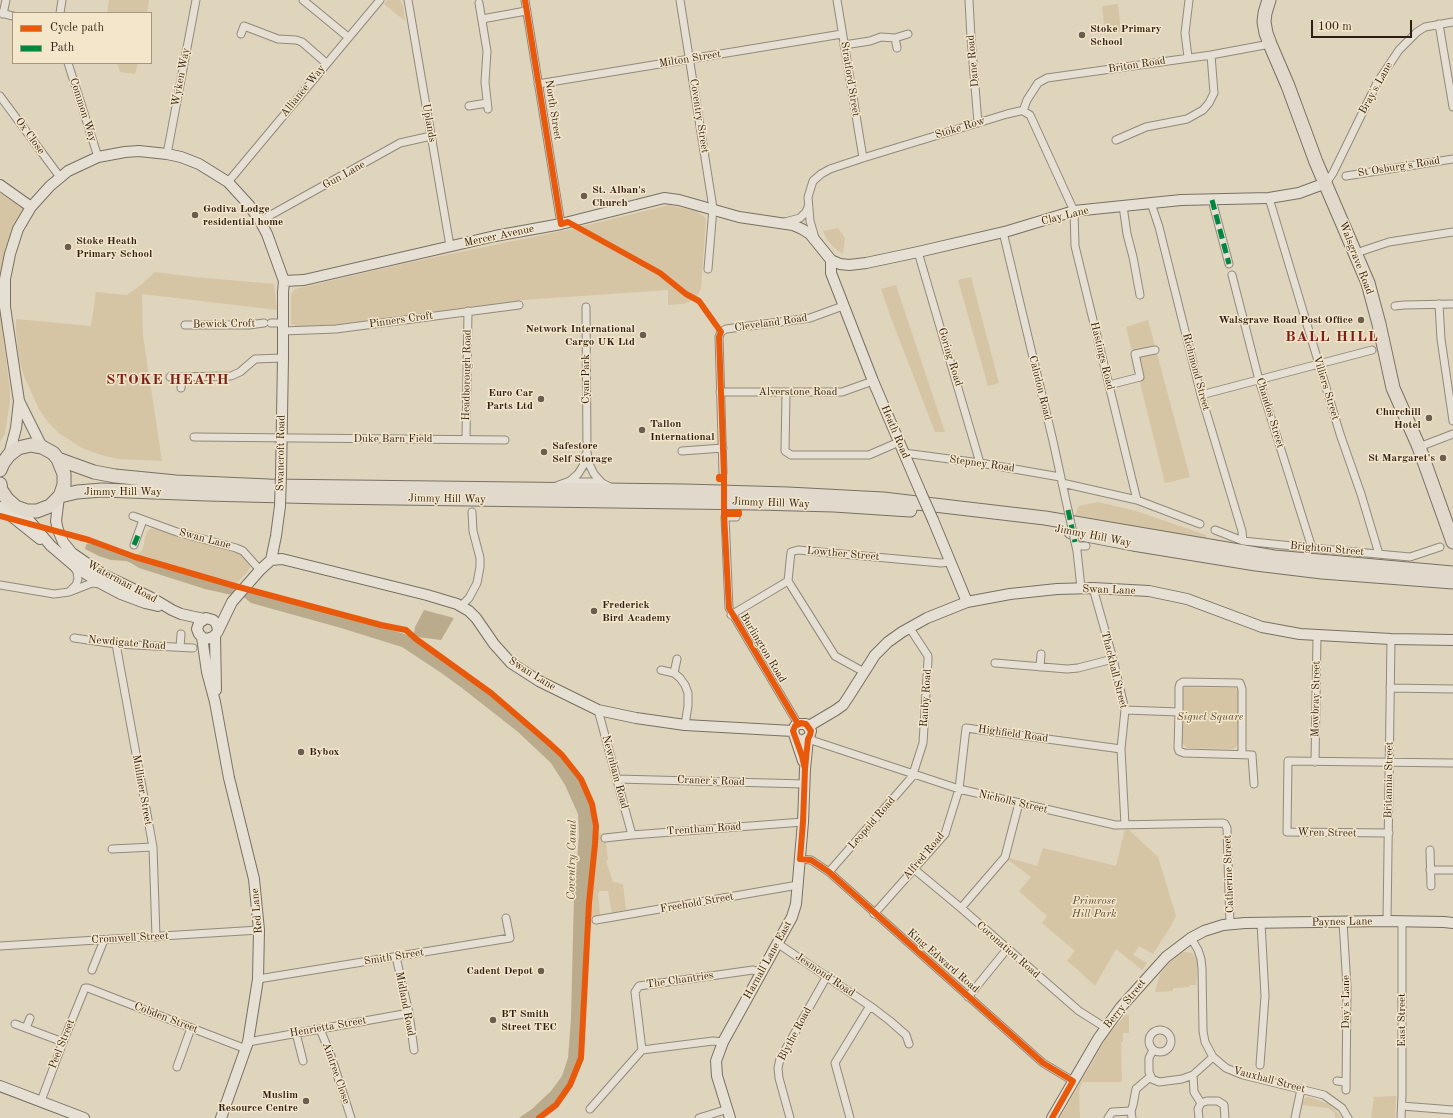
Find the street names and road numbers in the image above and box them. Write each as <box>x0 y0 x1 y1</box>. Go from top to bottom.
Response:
street label: Dane Road <box>964 34 982 88</box>
street label: Stratford Street <box>838 40 862 118</box>
street label: Wyken Way <box>169 47 193 107</box>
street label: Milton Street <box>658 48 722 70</box>
street label: Briton Road <box>1107 54 1167 76</box>
street label: Bray's Lane <box>1356 60 1396 116</box>
street label: Alliance Way <box>278 62 328 120</box>
street label: Common Way <box>66 76 100 144</box>
street label: Coventry Street <box>687 78 711 154</box>
street label: North Street <box>542 79 564 141</box>
street label: Uplands <box>419 103 439 143</box>
street label: Stoke Row <box>933 114 987 142</box>
street label: Ox Close <box>12 115 48 157</box>
street label: St Osburg's Road <box>1357 154 1441 180</box>
street label: Gun Lane <box>320 158 368 192</box>
street label: Clay Lane <box>1040 204 1090 228</box>
street label: Walsgrave Road <box>1336 219 1376 297</box>
street label: Mercer Avenue <box>463 222 535 250</box>
street label: Pinners Croft <box>368 309 434 331</box>
street label: Cleveland Road <box>734 311 808 335</box>
street label: Bewick Croft <box>193 317 255 331</box>
street label: Hastings Road <box>1087 320 1117 392</box>
street label: Goring Road <box>935 326 965 388</box>
street label: Headborough Road <box>460 329 474 421</box>
street label: Richmond Street <box>1179 332 1213 412</box>
street label: Cyan Park <box>579 354 593 404</box>
street label: Caludon Road <box>1026 354 1054 422</box>
street label: Villiers Street <box>1310 354 1342 422</box>
street label: Chandos Street <box>1253 376 1287 450</box>
street label: Alverstone Road <box>759 385 837 399</box>
street label: Heath Road <box>878 403 912 461</box>
street label: Swancroft Road <box>274 415 288 491</box>
street label: Duke Barn Field <box>353 432 433 446</box>
street label: Stepney Road <box>948 453 1016 475</box>
street label: Jimmy Hill Way <box>84 485 162 499</box>
street label: Jimmy Hill Way <box>408 492 486 506</box>
street label: Jimmy Hill Way <box>732 495 810 511</box>
street label: Jimmy Hill Way <box>1054 522 1132 550</box>
street label: Swan Lane <box>178 526 232 552</box>
street label: Brighton Street <box>1289 539 1365 559</box>
street label: Lowther Street <box>806 544 880 564</box>
street label: Waterman Road <box>85 558 159 606</box>
street label: Swan Lane <box>1082 582 1136 598</box>
street label: Burlington Road <box>737 611 789 685</box>
street label: Thackhall Street <box>1098 630 1130 710</box>
street label: Newdigate Road <box>88 633 166 653</box>
street label: Swan Lane <box>506 654 558 694</box>
street label: Mowbray Street <box>1309 661 1323 737</box>
street label: Ranby Road <box>917 668 935 728</box>
street label: Highfield Road <box>977 723 1049 745</box>
street label: Newnham Road <box>599 734 631 810</box>
street label: Britannia Street <box>1382 741 1396 819</box>
street label: Mulliner Street <box>129 754 155 826</box>
street label: Craner's Road <box>677 773 745 789</box>
street label: Nicholls Street <box>977 788 1049 816</box>
street label: Leopold Road <box>846 794 898 852</box>
street label: Trentham Road <box>666 820 742 838</box>
street label: Wren Street <box>1297 826 1357 840</box>
street label: Alfred Road <box>900 830 948 882</box>
street label: Catherine Street <box>1221 835 1237 913</box>
street label: Red Lane <box>248 888 266 934</box>
street label: Freehold Street <box>659 890 735 916</box>
street label: Paynes Lane <box>1312 915 1372 929</box>
street label: Harnall Lane East <box>741 919 795 1001</box>
street label: Coronation Road <box>973 919 1043 981</box>
street label: King Edward Road <box>904 926 982 996</box>
street label: Cromwell Street <box>91 929 169 947</box>
street label: Smith Street <box>363 946 425 968</box>
street label: Jesmond Road <box>793 950 857 1000</box>
street label: The Chantries <box>645 969 715 991</box>
street label: Midland Road <box>392 971 418 1037</box>
street label: Day's Lane <box>1339 975 1353 1029</box>
street label: Berry Street <box>1101 977 1149 1031</box>
street label: East Street <box>1395 993 1409 1047</box>
street label: Cobden Street <box>132 1000 200 1036</box>
street label: Blythe Road <box>775 1005 815 1063</box>
street label: Henrietta Street <box>289 1014 367 1040</box>
street label: Peel Street <box>46 1017 78 1071</box>
street label: Aintree Close <box>319 1040 353 1106</box>
street label: Vauxhall Street <box>1231 1064 1307 1096</box>

